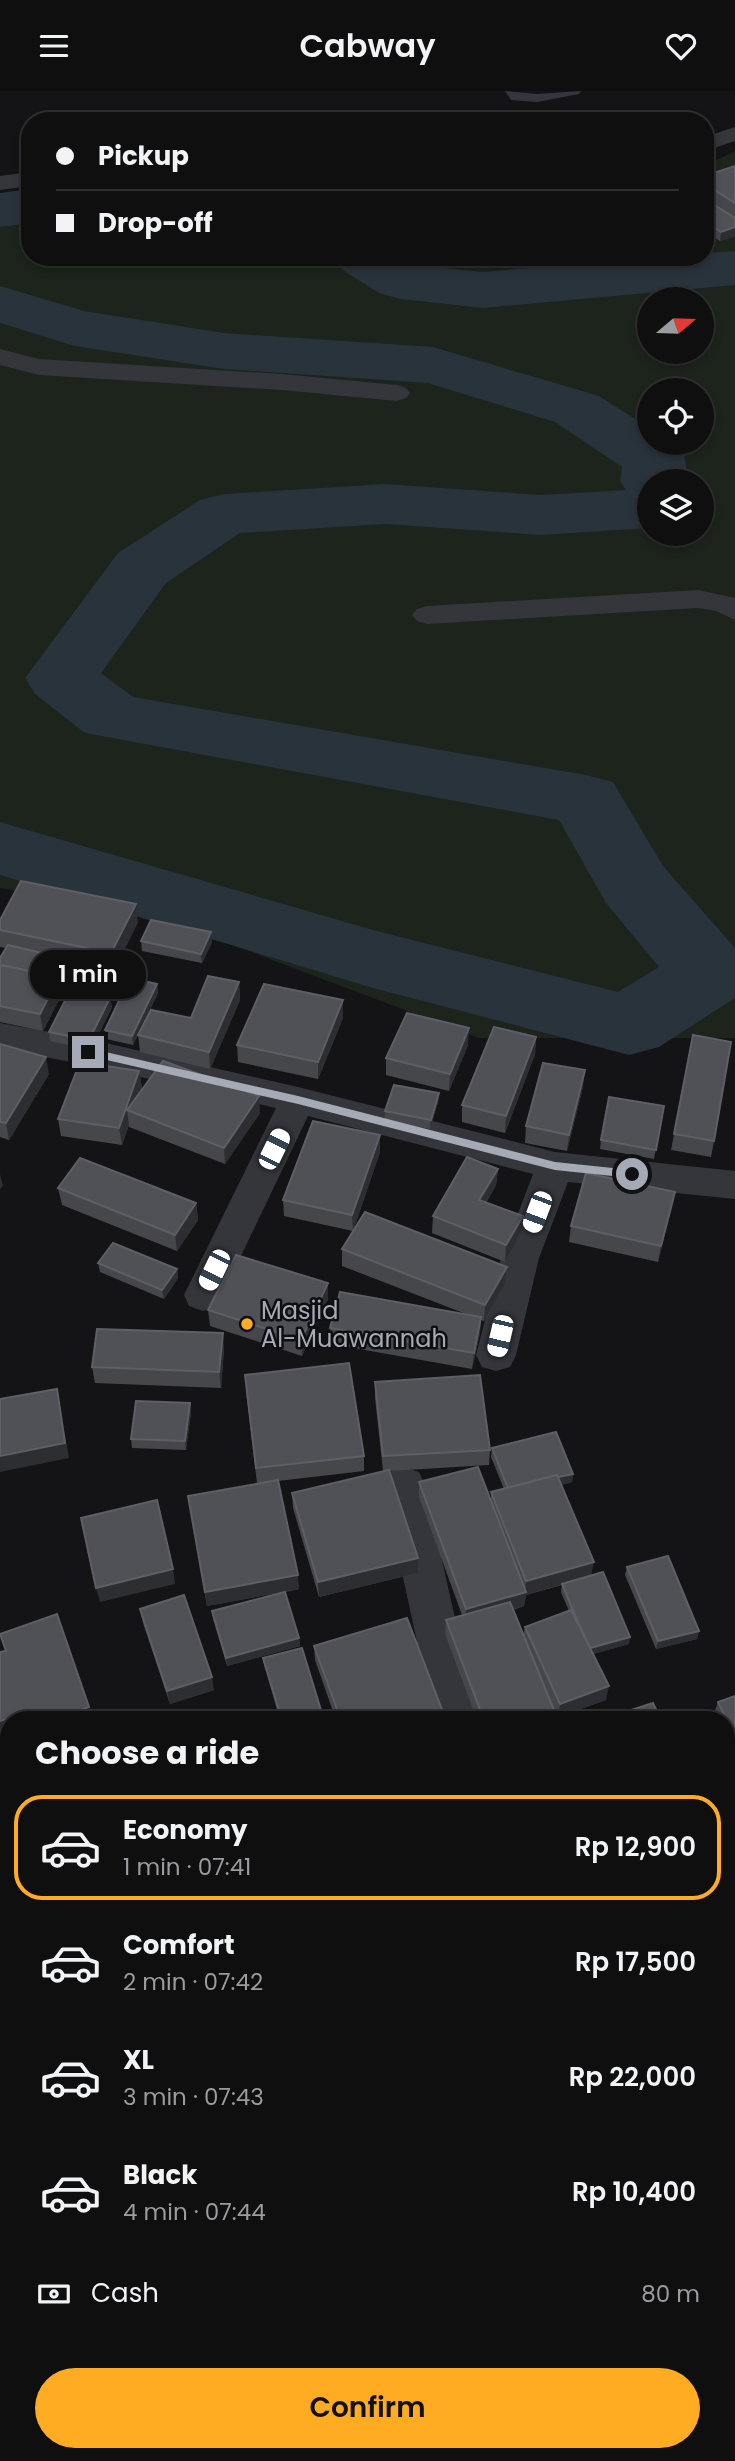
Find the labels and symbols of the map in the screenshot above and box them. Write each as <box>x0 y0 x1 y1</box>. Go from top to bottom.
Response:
north arrow <box>637 287 714 364</box>
callout: 1 min <box>30 951 146 999</box>
route end <box>72 1036 104 1068</box>
car <box>256 1126 293 1172</box>
route start <box>616 1158 648 1190</box>
car <box>520 1189 555 1235</box>
car <box>196 1247 233 1293</box>
place label: Masjid Al-Muawannah <box>261 1294 447 1355</box>
car <box>486 1313 515 1359</box>
marker: Masjid Al-Muawannah <box>239 1316 255 1332</box>

